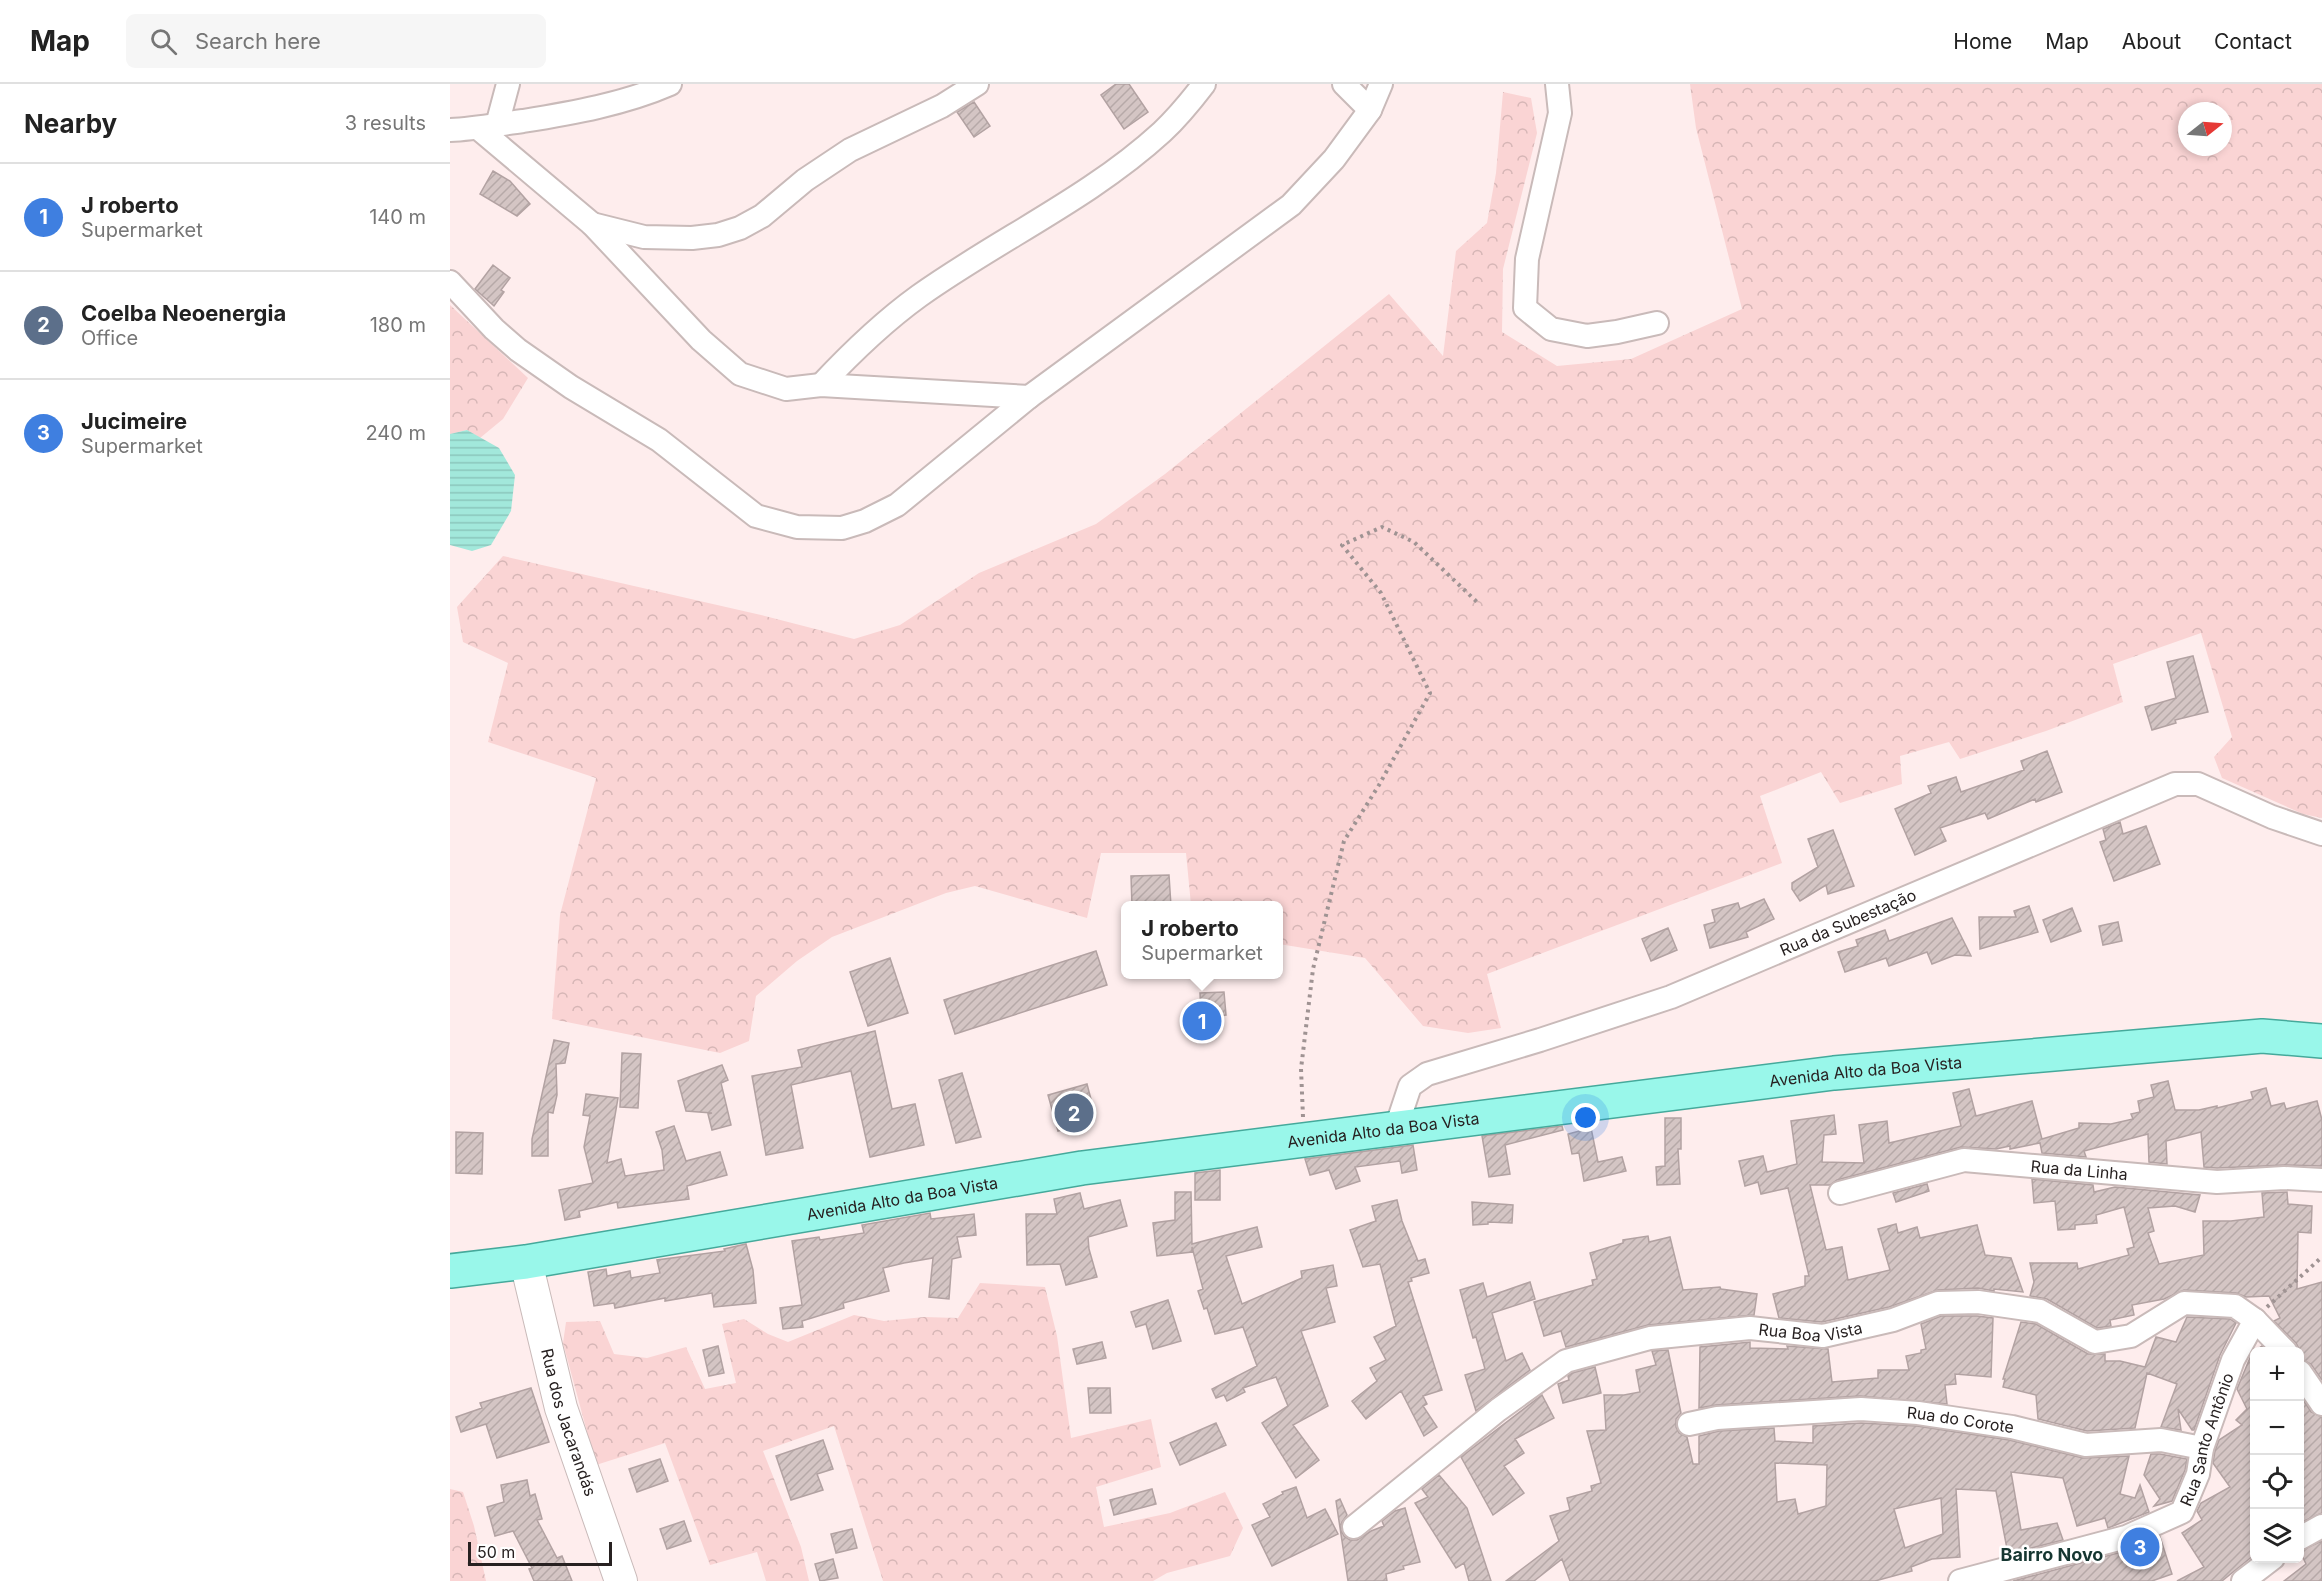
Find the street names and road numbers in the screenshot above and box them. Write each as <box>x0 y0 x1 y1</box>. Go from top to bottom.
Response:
street label: Rua da Subestação <box>1777 885 1919 960</box>
street label: Avenida Alto da Boa Vista <box>1768 1052 1963 1091</box>
street label: Avenida Alto da Boa Vista <box>1286 1108 1480 1152</box>
street label: Rua da Linha <box>2030 1156 2129 1184</box>
street label: Avenida Alto da Boa Vista <box>805 1172 999 1224</box>
street label: Rua Boa Vista <box>1758 1317 1864 1346</box>
street label: Rua dos Jacarandás <box>537 1346 601 1499</box>
street label: Rua Santo Antônio <box>2176 1370 2238 1509</box>
street label: Rua do Corote <box>1906 1402 2015 1437</box>

